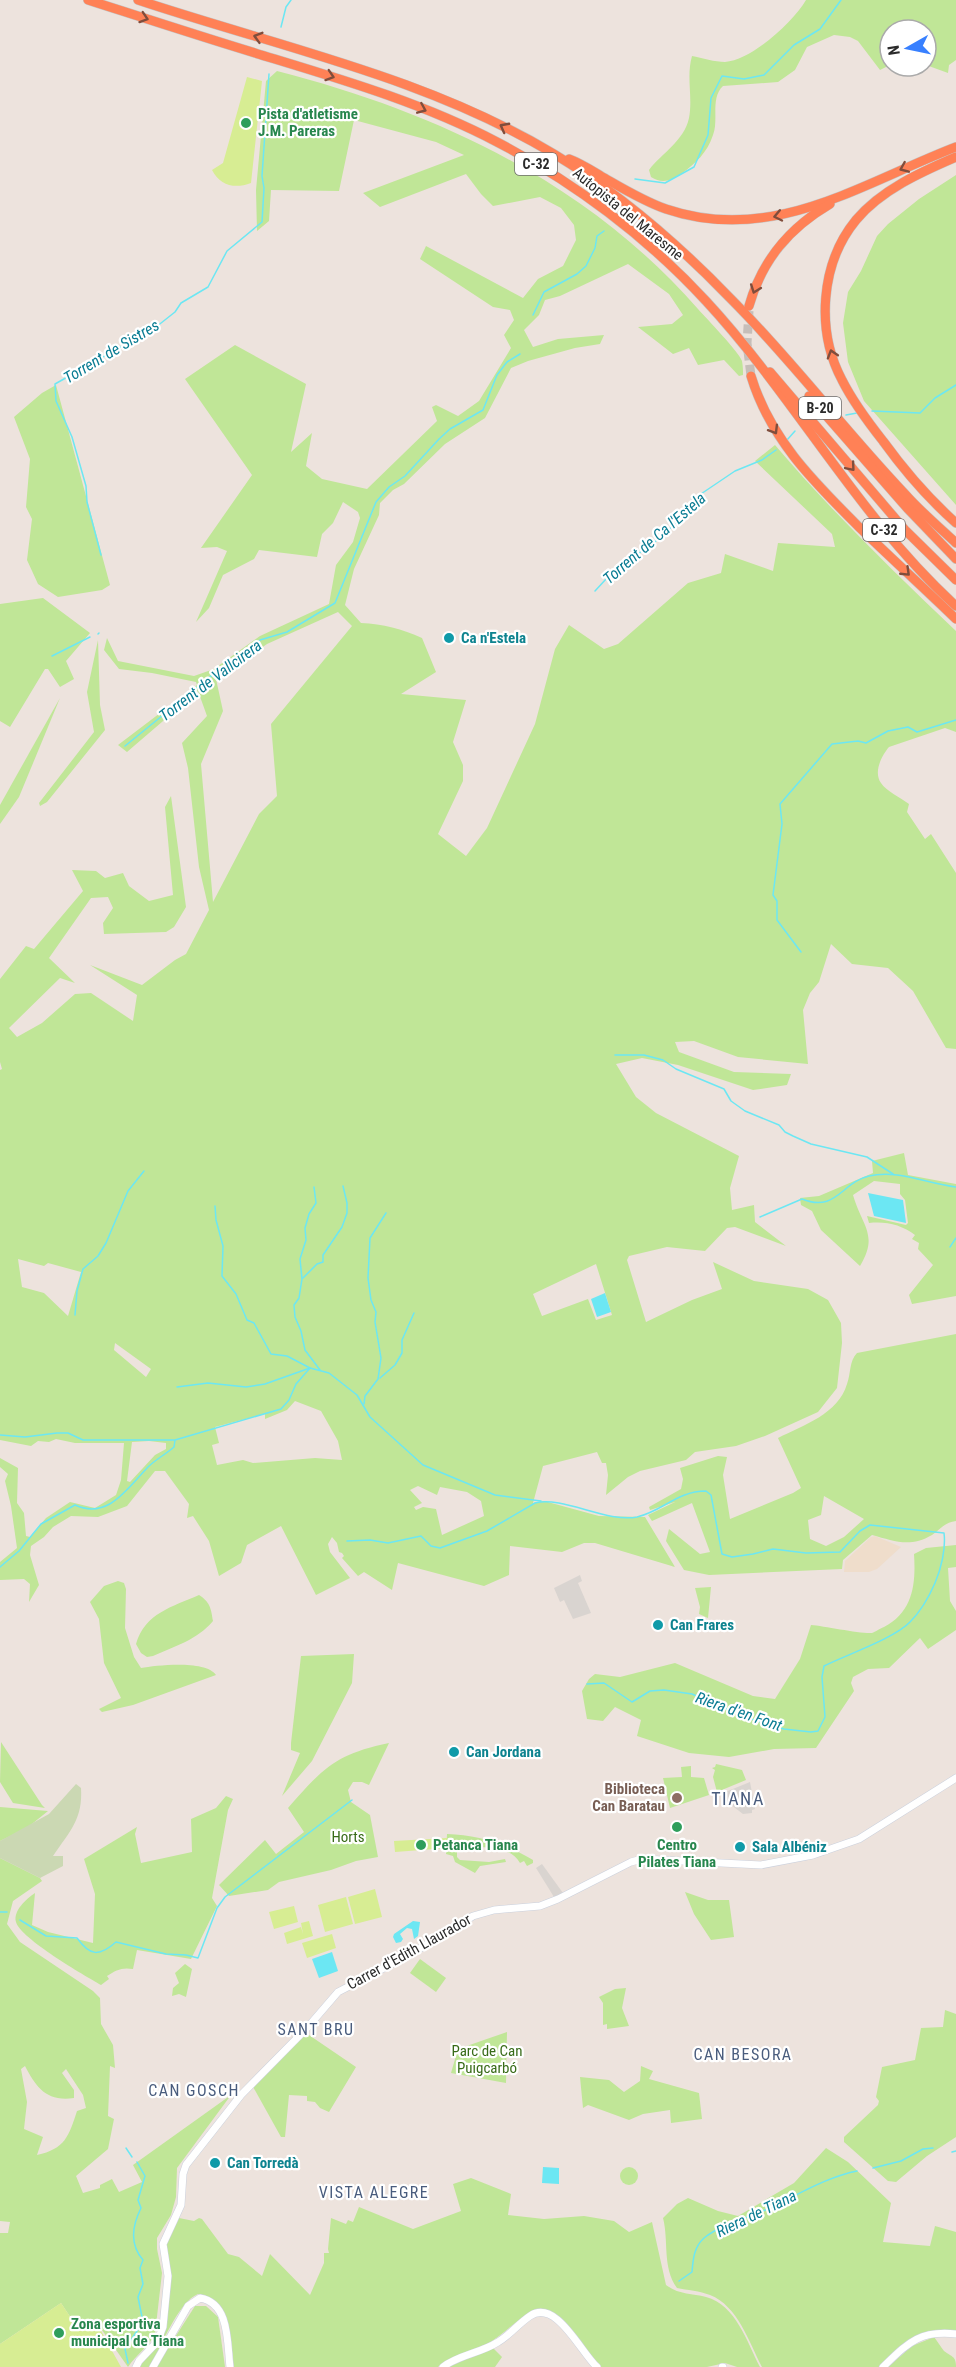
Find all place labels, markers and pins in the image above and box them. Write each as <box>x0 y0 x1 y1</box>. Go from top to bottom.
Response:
place label: Pista d'atletisme J.M. Pareras <box>258 105 358 140</box>
marker: Pista d'atletisme J.M. Pareras <box>239 116 253 130</box>
place label: Ca n'Estela <box>461 629 526 647</box>
marker: Ca n'Estela <box>442 631 456 645</box>
place label: Can Frares <box>670 1616 734 1634</box>
marker: Can Frares <box>651 1618 665 1632</box>
place label: Can Jordana <box>466 1743 541 1761</box>
marker: Can Jordana <box>447 1745 461 1759</box>
place label: Biblioteca Can Baratau <box>592 1780 665 1815</box>
marker: Biblioteca Can Baratau <box>670 1791 684 1805</box>
marker: Centro Pilates Tiana <box>670 1820 684 1834</box>
place label: Petanca Tiana <box>433 1836 518 1854</box>
place label: Centro Pilates Tiana <box>638 1836 716 1871</box>
marker: Petanca Tiana <box>414 1838 428 1852</box>
place label: Sala Albéniz <box>752 1838 827 1856</box>
marker: Sala Albéniz <box>733 1840 747 1854</box>
place label: Can Torredà <box>227 2154 299 2172</box>
marker: Can Torredà <box>208 2156 222 2170</box>
place label: Zona esportiva municipal de Tiana <box>71 2315 184 2350</box>
marker: Zona esportiva municipal de Tiana <box>52 2326 66 2340</box>

